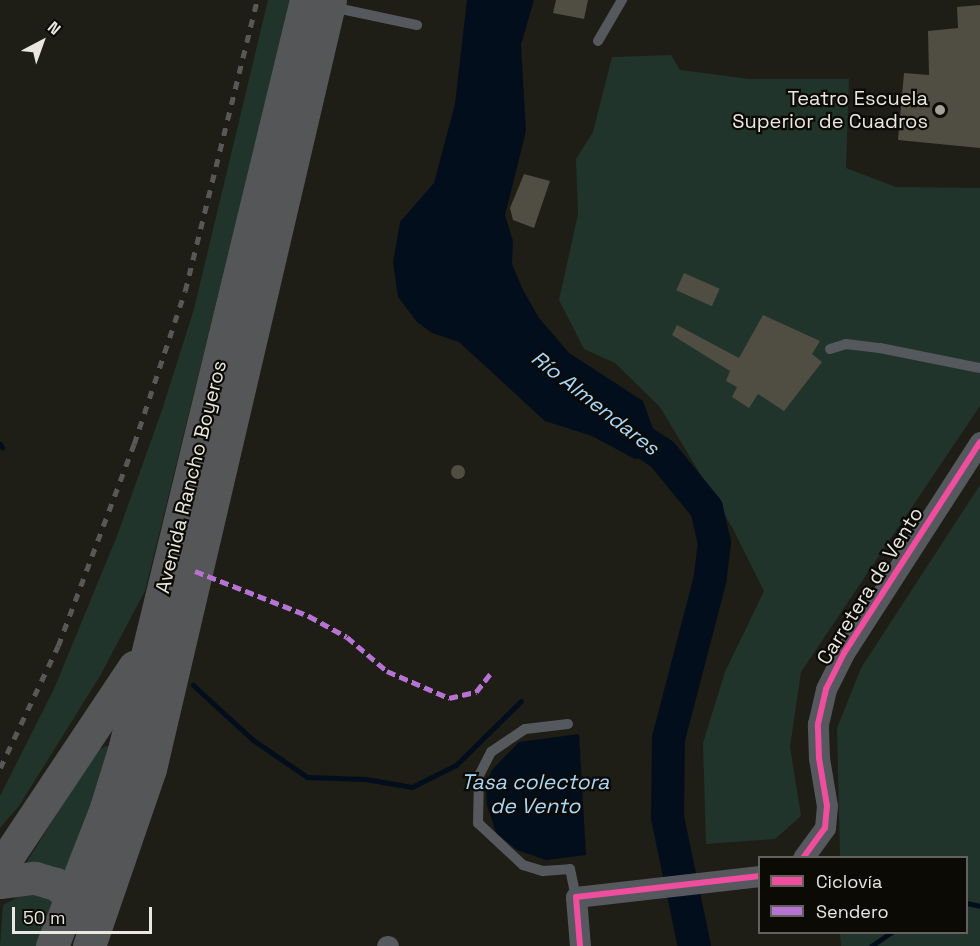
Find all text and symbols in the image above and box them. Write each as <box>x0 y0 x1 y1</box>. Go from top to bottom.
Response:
north arrow <box>12 12 72 72</box>
text: N <box>43 17 65 39</box>
place label: Teatro Escuela Superior de Cuadros <box>732 86 928 133</box>
marker: Teatro Escuela Superior de Cuadros <box>933 103 947 117</box>
water label: Río Almendares <box>526 345 664 461</box>
street label: Avenida Rancho Boyeros <box>150 358 232 596</box>
street label: Carretera de Vento <box>812 503 928 669</box>
water label: Tasa colectora de Vento <box>461 769 609 819</box>
legend <box>758 856 968 934</box>
text: Ciclovía <box>816 870 882 893</box>
scale bar <box>15 895 154 933</box>
text: Sendero <box>816 900 889 923</box>
text: 50 m <box>23 906 65 929</box>

